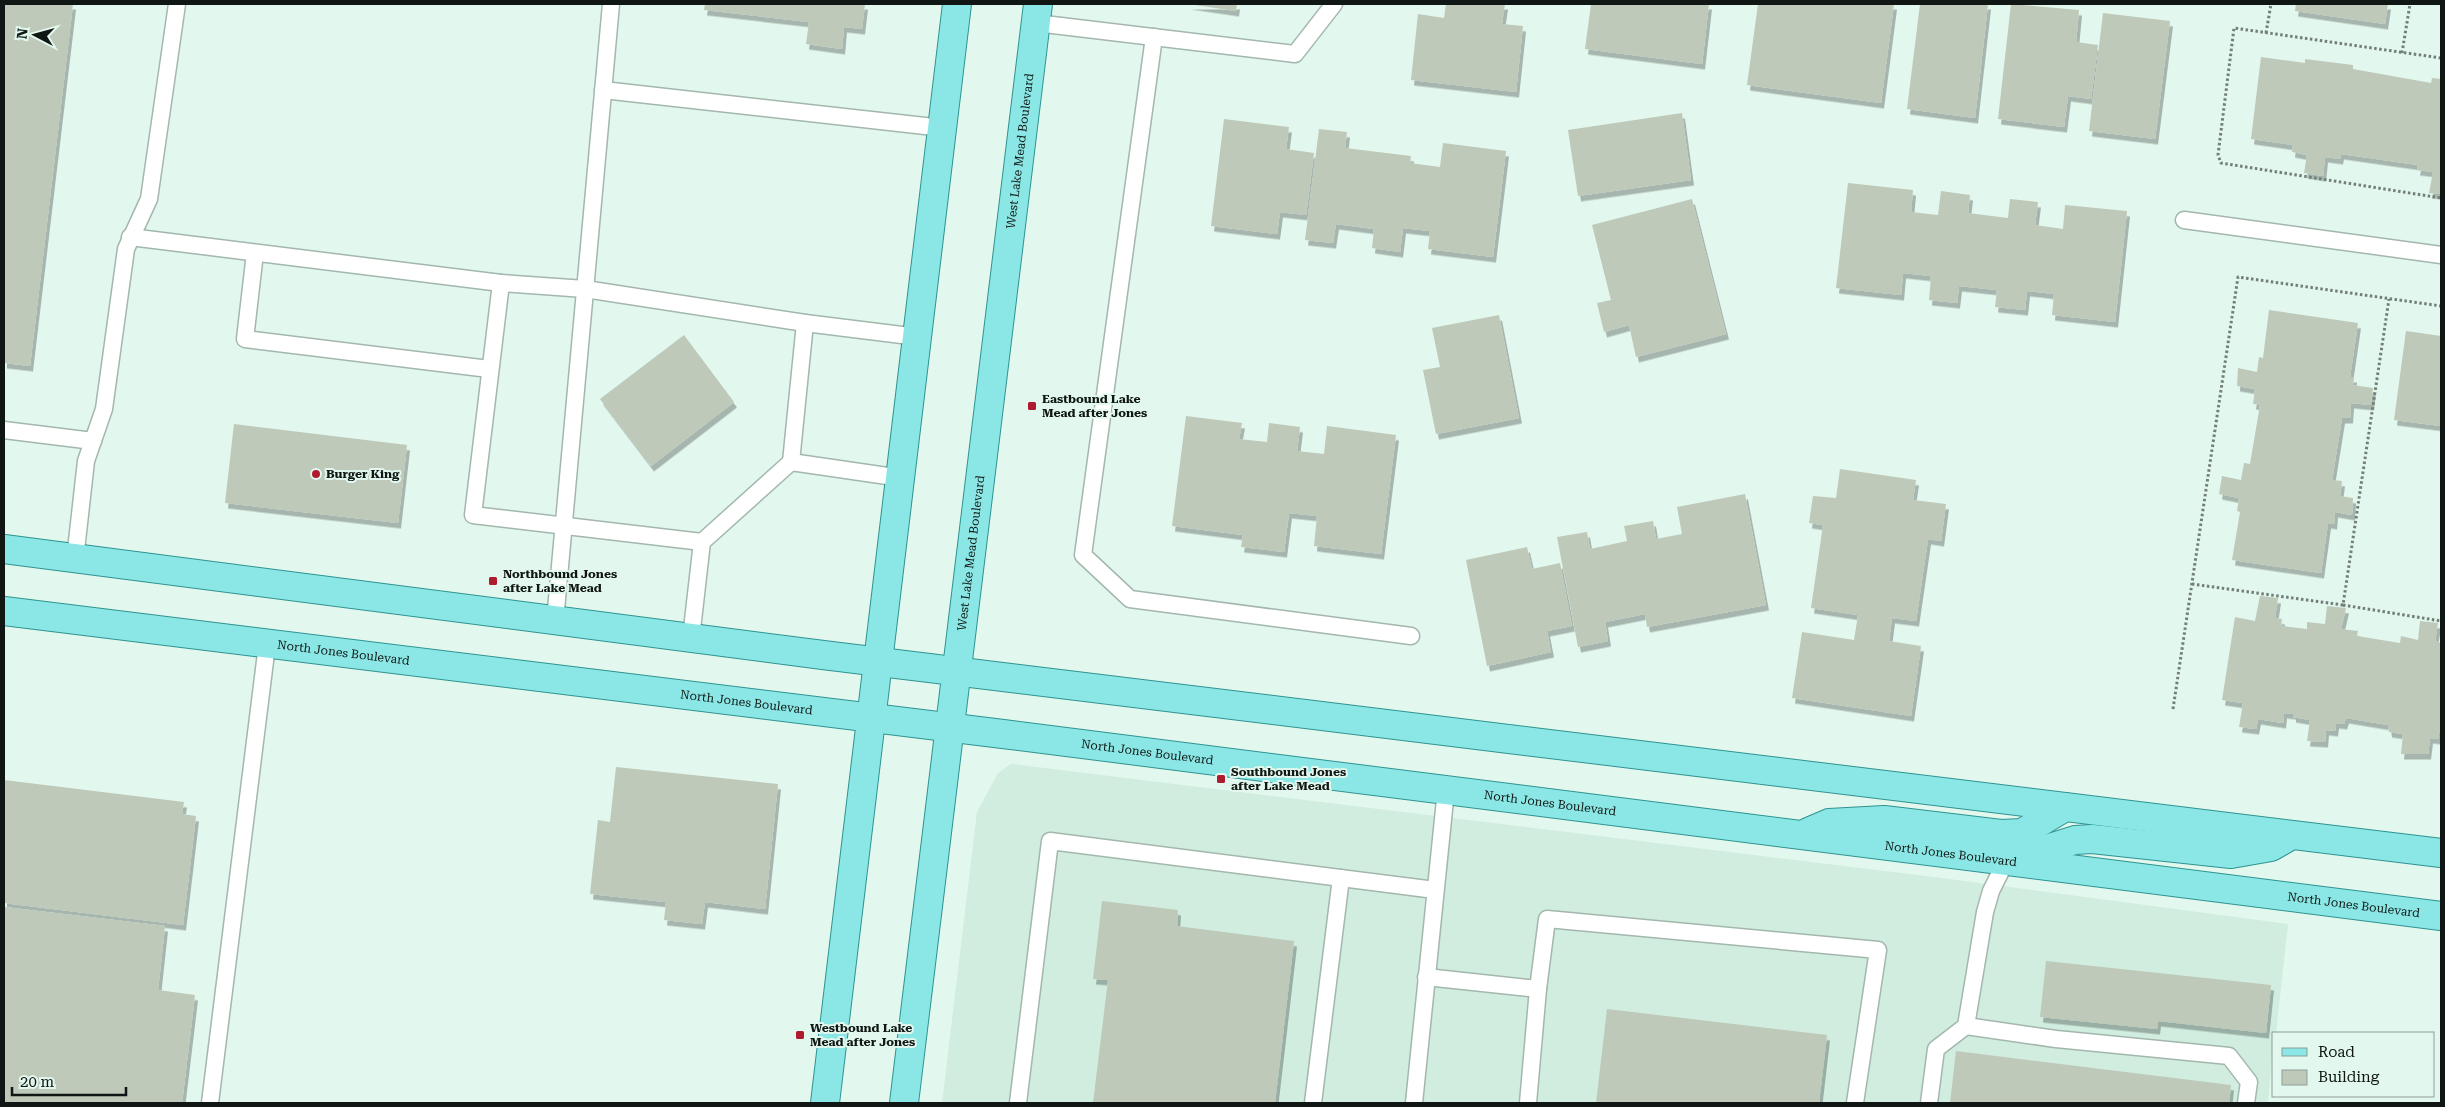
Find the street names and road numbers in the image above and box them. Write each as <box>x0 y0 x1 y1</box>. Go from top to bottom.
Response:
street label: West Lake Mead Boulevard <box>1004 72 1037 230</box>
street label: West Lake Mead Boulevard <box>955 474 988 632</box>
street label: North Jones Boulevard <box>276 638 411 668</box>
street label: North Jones Boulevard <box>679 687 814 718</box>
street label: North Jones Boulevard <box>1080 737 1215 768</box>
street label: North Jones Boulevard <box>1483 788 1617 819</box>
street label: North Jones Boulevard <box>1884 839 2018 869</box>
street label: North Jones Boulevard <box>2287 890 2421 920</box>

